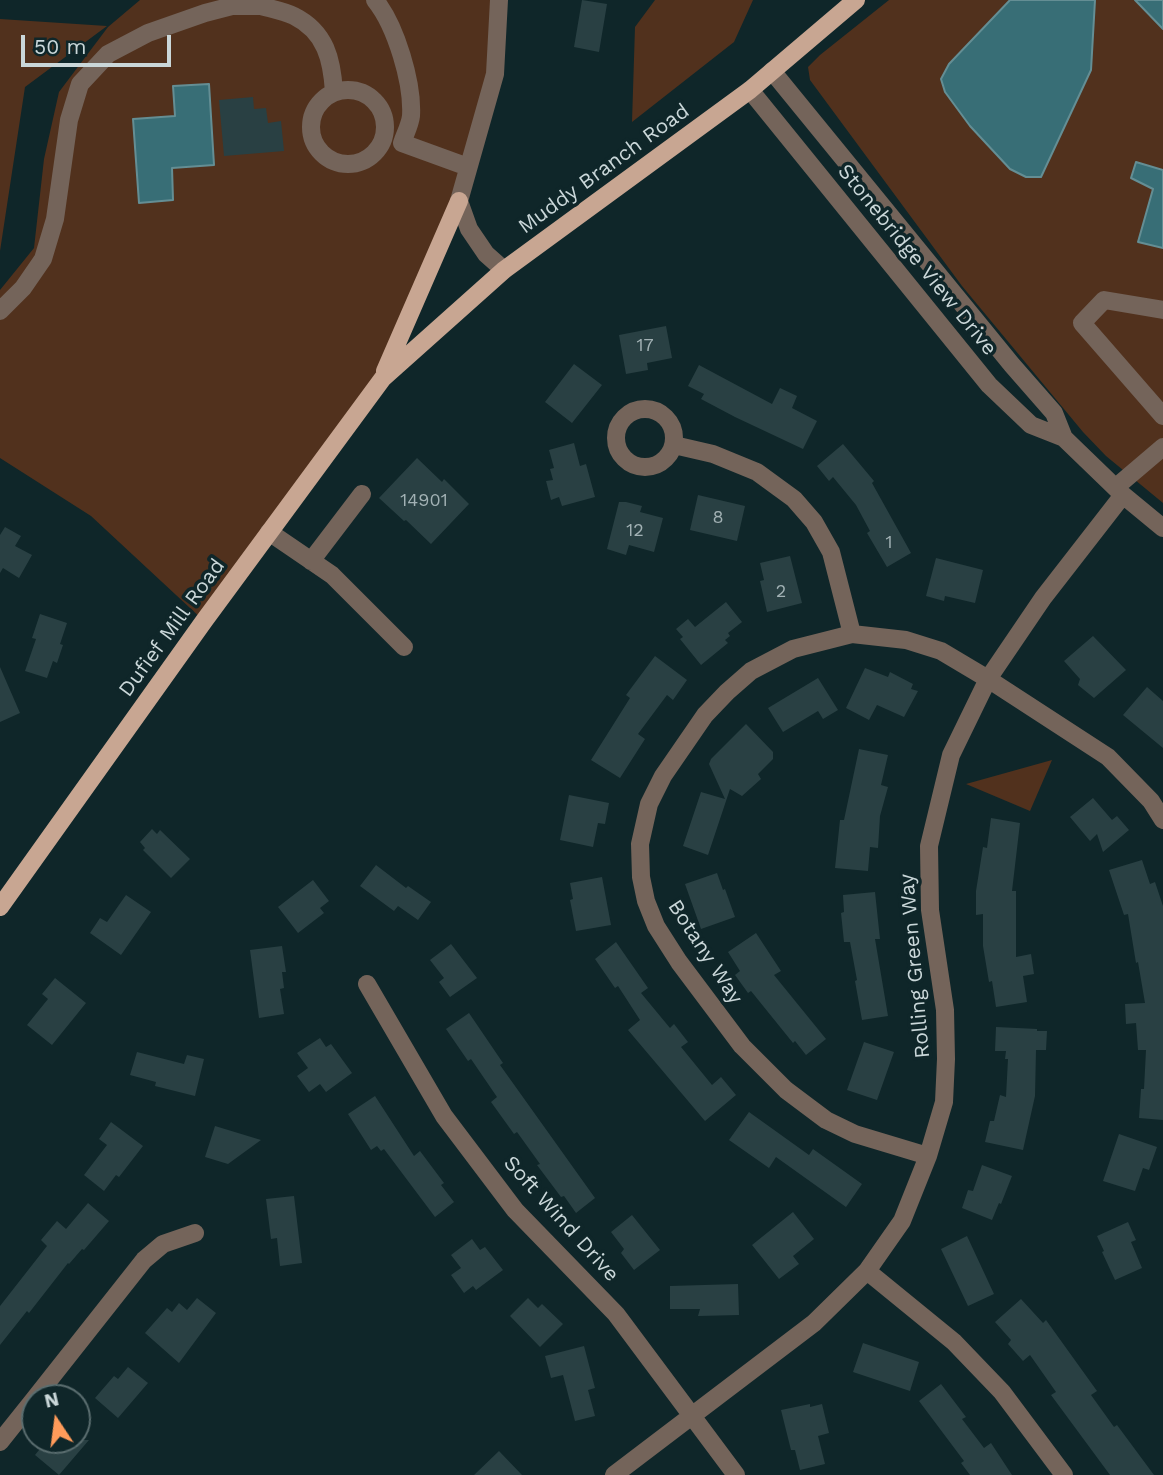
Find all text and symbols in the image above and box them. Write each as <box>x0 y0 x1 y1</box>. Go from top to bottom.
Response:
scale bar <box>24 21 175 65</box>
text: 50 m <box>34 34 86 59</box>
street label: Muddy Branch Road <box>514 99 694 239</box>
street label: Stonebridge View Drive <box>832 159 1002 361</box>
house number: 17 <box>636 335 654 357</box>
house number: 14901 <box>400 490 448 512</box>
house number: 8 <box>712 507 724 529</box>
house number: 12 <box>626 520 644 542</box>
house number: 1 <box>885 532 893 554</box>
street label: Dufief Mill Road <box>114 554 230 702</box>
house number: 2 <box>776 581 786 603</box>
street label: Rolling Green Way <box>894 873 936 1059</box>
street label: Botany Way <box>662 895 748 1009</box>
street label: Soft Wind Drive <box>498 1151 624 1287</box>
north arrow <box>21 1384 91 1454</box>
text: N <box>42 1387 61 1413</box>

